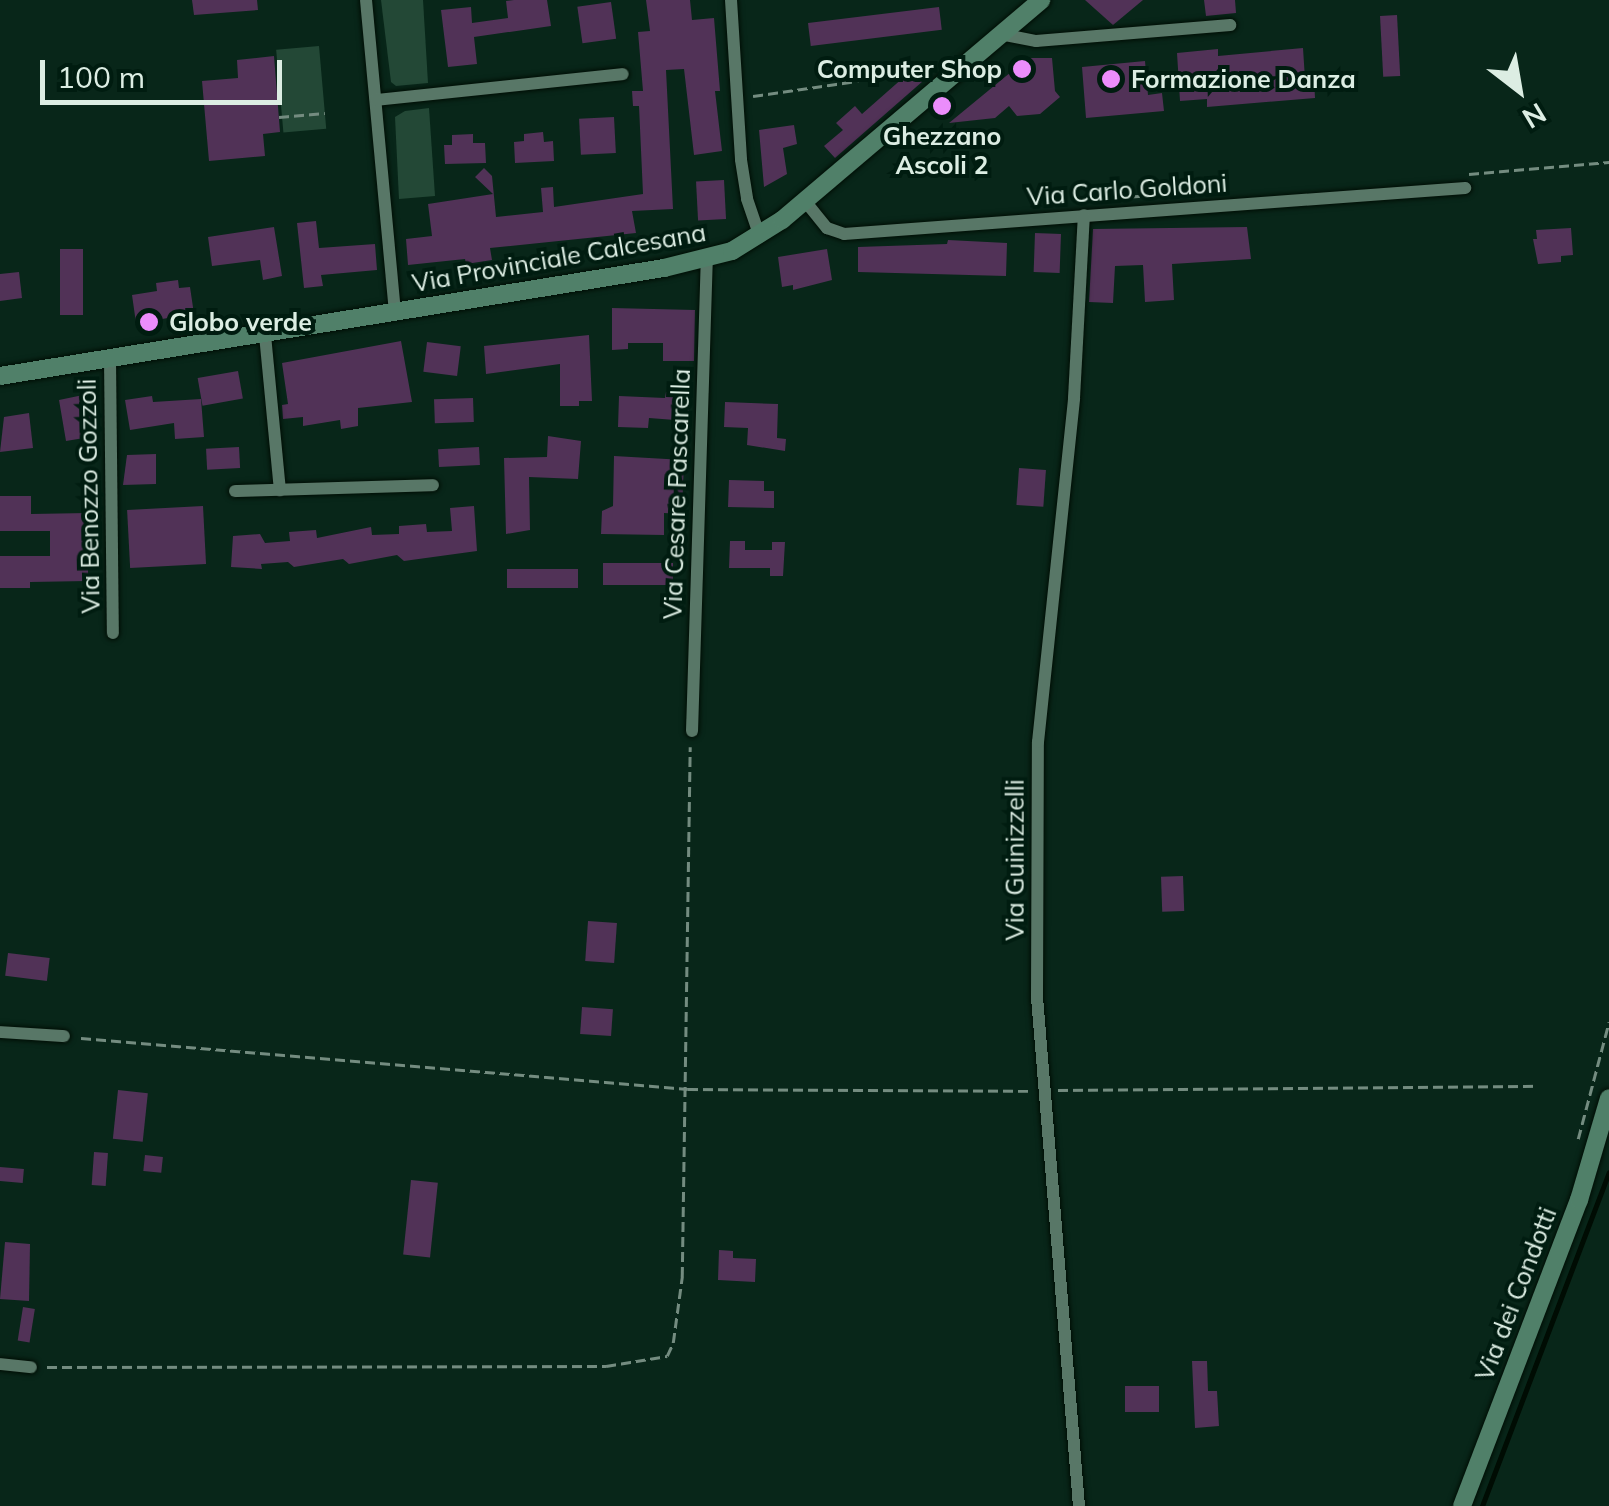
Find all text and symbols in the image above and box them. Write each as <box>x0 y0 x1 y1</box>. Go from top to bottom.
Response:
scale bar <box>45 40 288 102</box>
north arrow <box>1469 40 1569 140</box>
place label: Computer Shop <box>817 54 1002 84</box>
text: 100 m <box>57 58 145 96</box>
marker: Computer Shop <box>1011 58 1033 80</box>
place label: Formazione Danza <box>1131 64 1356 94</box>
marker: Formazione Danza <box>1100 68 1122 90</box>
marker: Ghezzano Ascoli 2 <box>931 95 953 117</box>
text: N <box>1517 96 1553 137</box>
place label: Ghezzano Ascoli 2 <box>883 122 1001 181</box>
street label: Via Carlo Goldoni <box>1026 168 1228 212</box>
street label: Via Provinciale Calcesana <box>410 217 708 299</box>
place label: Globo verde <box>169 307 312 337</box>
marker: Globo verde <box>138 311 160 333</box>
street label: Via Cesare Pascarella <box>658 368 696 620</box>
street label: Via Benozzo Gozzoli <box>72 378 106 614</box>
street label: Via Guinizzelli <box>1000 779 1030 941</box>
street label: Via dei Condotti <box>1469 1203 1563 1385</box>

